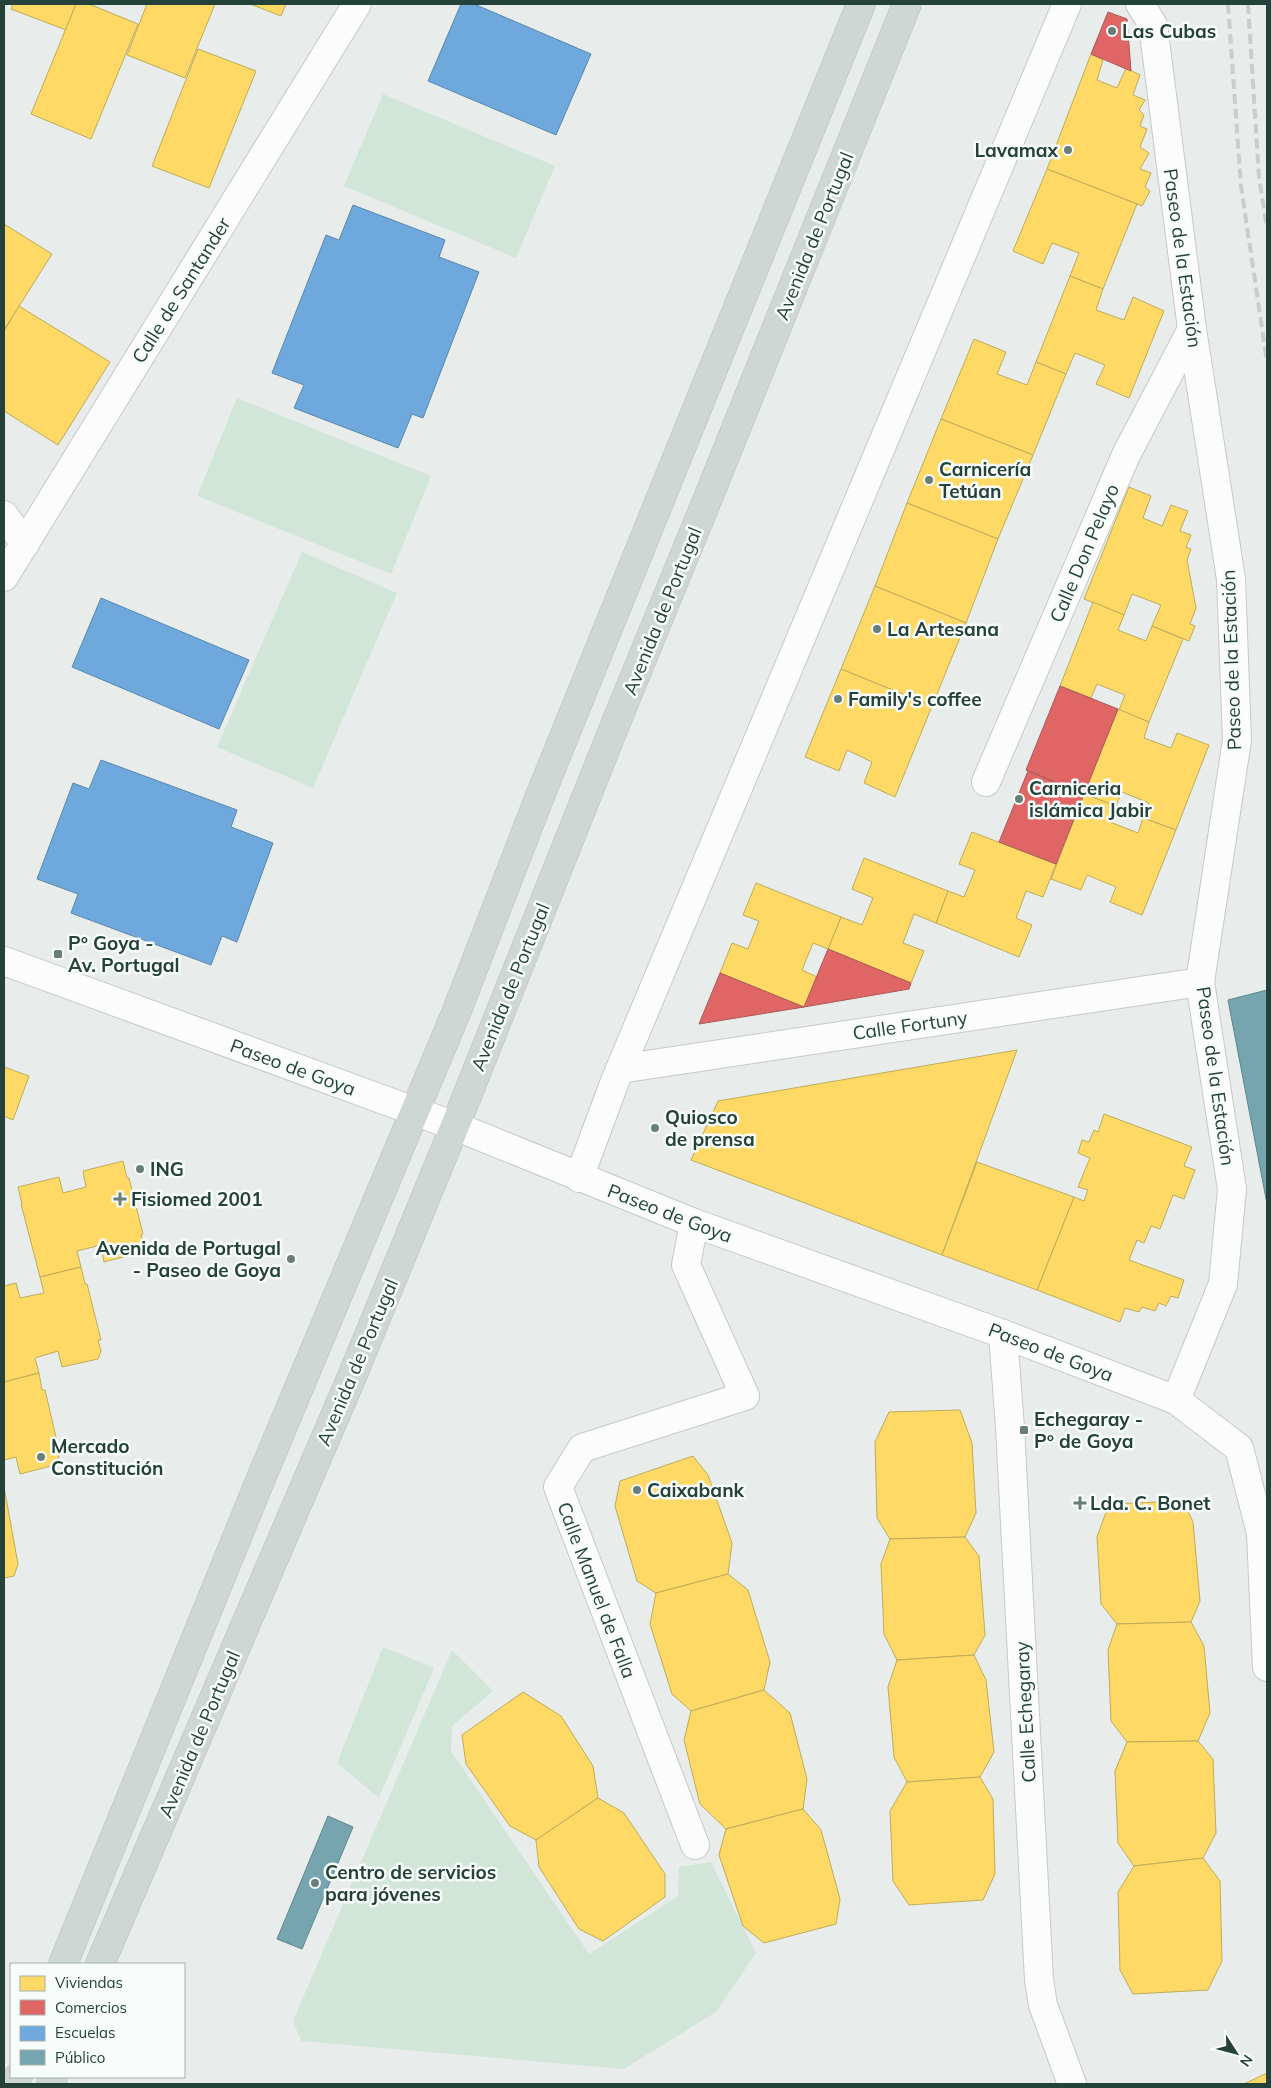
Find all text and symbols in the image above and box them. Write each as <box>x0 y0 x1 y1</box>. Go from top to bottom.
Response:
place label: Las Cubas <box>1122 19 1216 43</box>
marker: Las Cubas <box>1106 25 1118 37</box>
place label: Lavamax <box>974 138 1059 162</box>
marker: Lavamax <box>1062 144 1074 156</box>
street label: Avenida de Portugal <box>769 149 859 323</box>
street label: Paseo de la Estación <box>1159 167 1207 349</box>
street label: Calle de Santander <box>126 213 236 367</box>
place label: Carnicería Tetúan <box>939 457 1031 503</box>
marker: Carnicería Tetúan <box>923 474 935 486</box>
street label: Calle Don Pelayo <box>1044 480 1124 626</box>
street label: Avenida de Portugal <box>617 524 707 698</box>
street label: Paseo de la Estación <box>1216 569 1246 751</box>
place label: La Artesana <box>887 617 999 641</box>
marker: La Artesana <box>871 623 883 635</box>
place label: Family's coffee <box>848 687 982 711</box>
marker: Family's coffee <box>832 693 844 705</box>
place label: Carniceria islámica Jabir <box>1029 776 1152 822</box>
marker: Carniceria islámica Jabir <box>1013 793 1025 805</box>
street label: Avenida de Portugal <box>465 900 555 1074</box>
place label: Pº Goya - Av. Portugal <box>68 931 180 977</box>
marker: Pº Goya - Av. Portugal <box>52 948 64 960</box>
street label: Paseo de la Estación <box>1192 985 1240 1167</box>
street label: Calle Fortuny <box>851 1005 969 1045</box>
street label: Paseo de Goya <box>227 1033 359 1101</box>
place label: Quiosco de prensa <box>665 1105 755 1151</box>
marker: Quiosco de prensa <box>649 1122 661 1134</box>
place label: ING <box>150 1157 184 1181</box>
marker: ING <box>134 1163 146 1175</box>
street label: Paseo de Goya <box>604 1178 736 1248</box>
place label: Fisiomed 2001 <box>131 1187 263 1211</box>
marker: Fisiomed 2001 <box>113 1192 127 1206</box>
place label: Avenida de Portugal - Paseo de Goya <box>96 1236 281 1282</box>
marker: Avenida de Portugal - Paseo de Goya <box>285 1253 297 1265</box>
street label: Avenida de Portugal <box>311 1275 403 1449</box>
street label: Paseo de Goya <box>985 1317 1117 1387</box>
place label: Echegaray - Pº de Goya <box>1034 1407 1143 1453</box>
marker: Echegaray - Pº de Goya <box>1018 1424 1030 1436</box>
place label: Mercado Constitución <box>51 1434 163 1480</box>
marker: Mercado Constitución <box>35 1451 47 1463</box>
place label: Caixabank <box>647 1478 745 1502</box>
marker: Caixabank <box>631 1484 643 1496</box>
place label: Lda. C. Bonet <box>1090 1491 1211 1515</box>
marker: Lda. C. Bonet <box>1074 1497 1086 1509</box>
street label: Calle Manuel de Falla <box>552 1498 642 1682</box>
street label: Calle Echegaray <box>1009 1641 1041 1783</box>
street label: Avenida de Portugal <box>153 1647 245 1821</box>
place label: Centro de servicios para jóvenes <box>325 1860 496 1906</box>
marker: Centro de servicios para jóvenes <box>309 1877 321 1889</box>
legend <box>10 1963 185 2078</box>
text: Viviendas <box>55 1973 123 1992</box>
text: Comercios <box>55 1998 127 2017</box>
text: Escuelas <box>55 2023 115 2042</box>
north arrow <box>1211 2028 1261 2078</box>
text: Público <box>55 2048 105 2067</box>
text: N <box>1236 2051 1257 2070</box>

